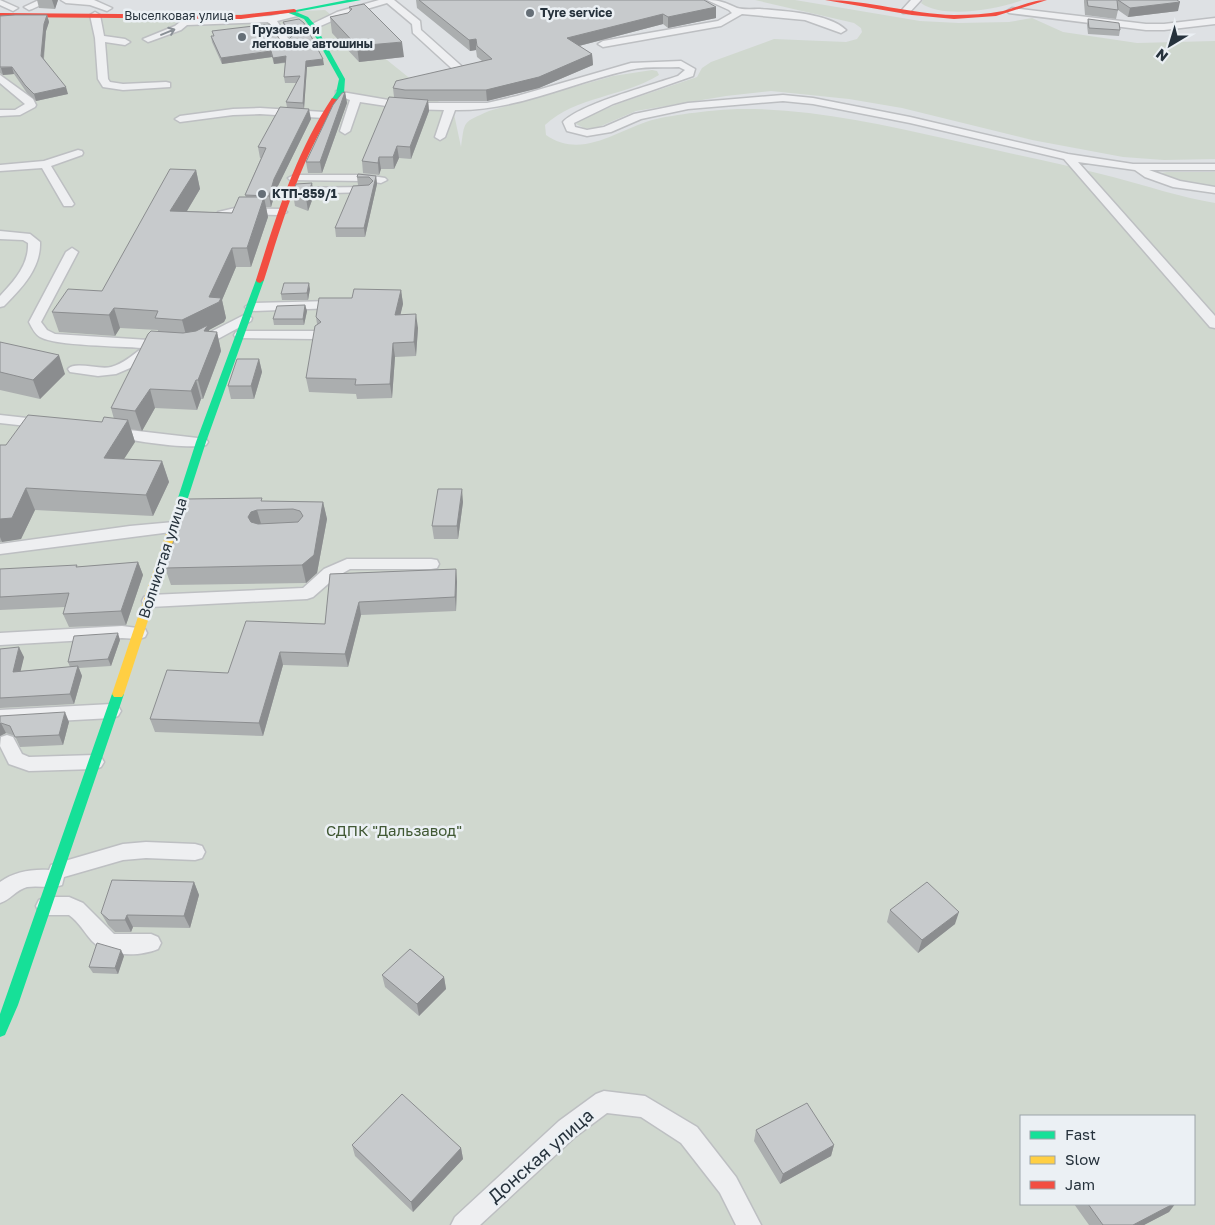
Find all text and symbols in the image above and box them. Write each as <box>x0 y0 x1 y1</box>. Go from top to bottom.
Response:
place label: Tyre service <box>540 5 612 20</box>
marker: Tyre service <box>524 7 536 19</box>
street label: Выселковая улица <box>124 8 234 23</box>
north arrow <box>1145 20 1195 70</box>
place label: Грузовые и легковые автошины <box>252 22 373 51</box>
one-way arrow <box>160 27 175 36</box>
marker: Грузовые и легковые автошины <box>236 31 248 43</box>
text: N <box>1152 46 1171 66</box>
place label: КТП-859/1 <box>272 186 337 201</box>
marker: КТП-859/1 <box>256 188 268 200</box>
street label: Волнистая улица <box>134 495 190 620</box>
park label: СДПК "Дальзавод" <box>326 821 462 839</box>
street label: Донская улица <box>483 1104 598 1207</box>
legend <box>1020 1115 1195 1205</box>
text: Fast <box>1065 1125 1096 1143</box>
text: Slow <box>1065 1150 1100 1168</box>
text: Jam <box>1065 1175 1095 1193</box>

